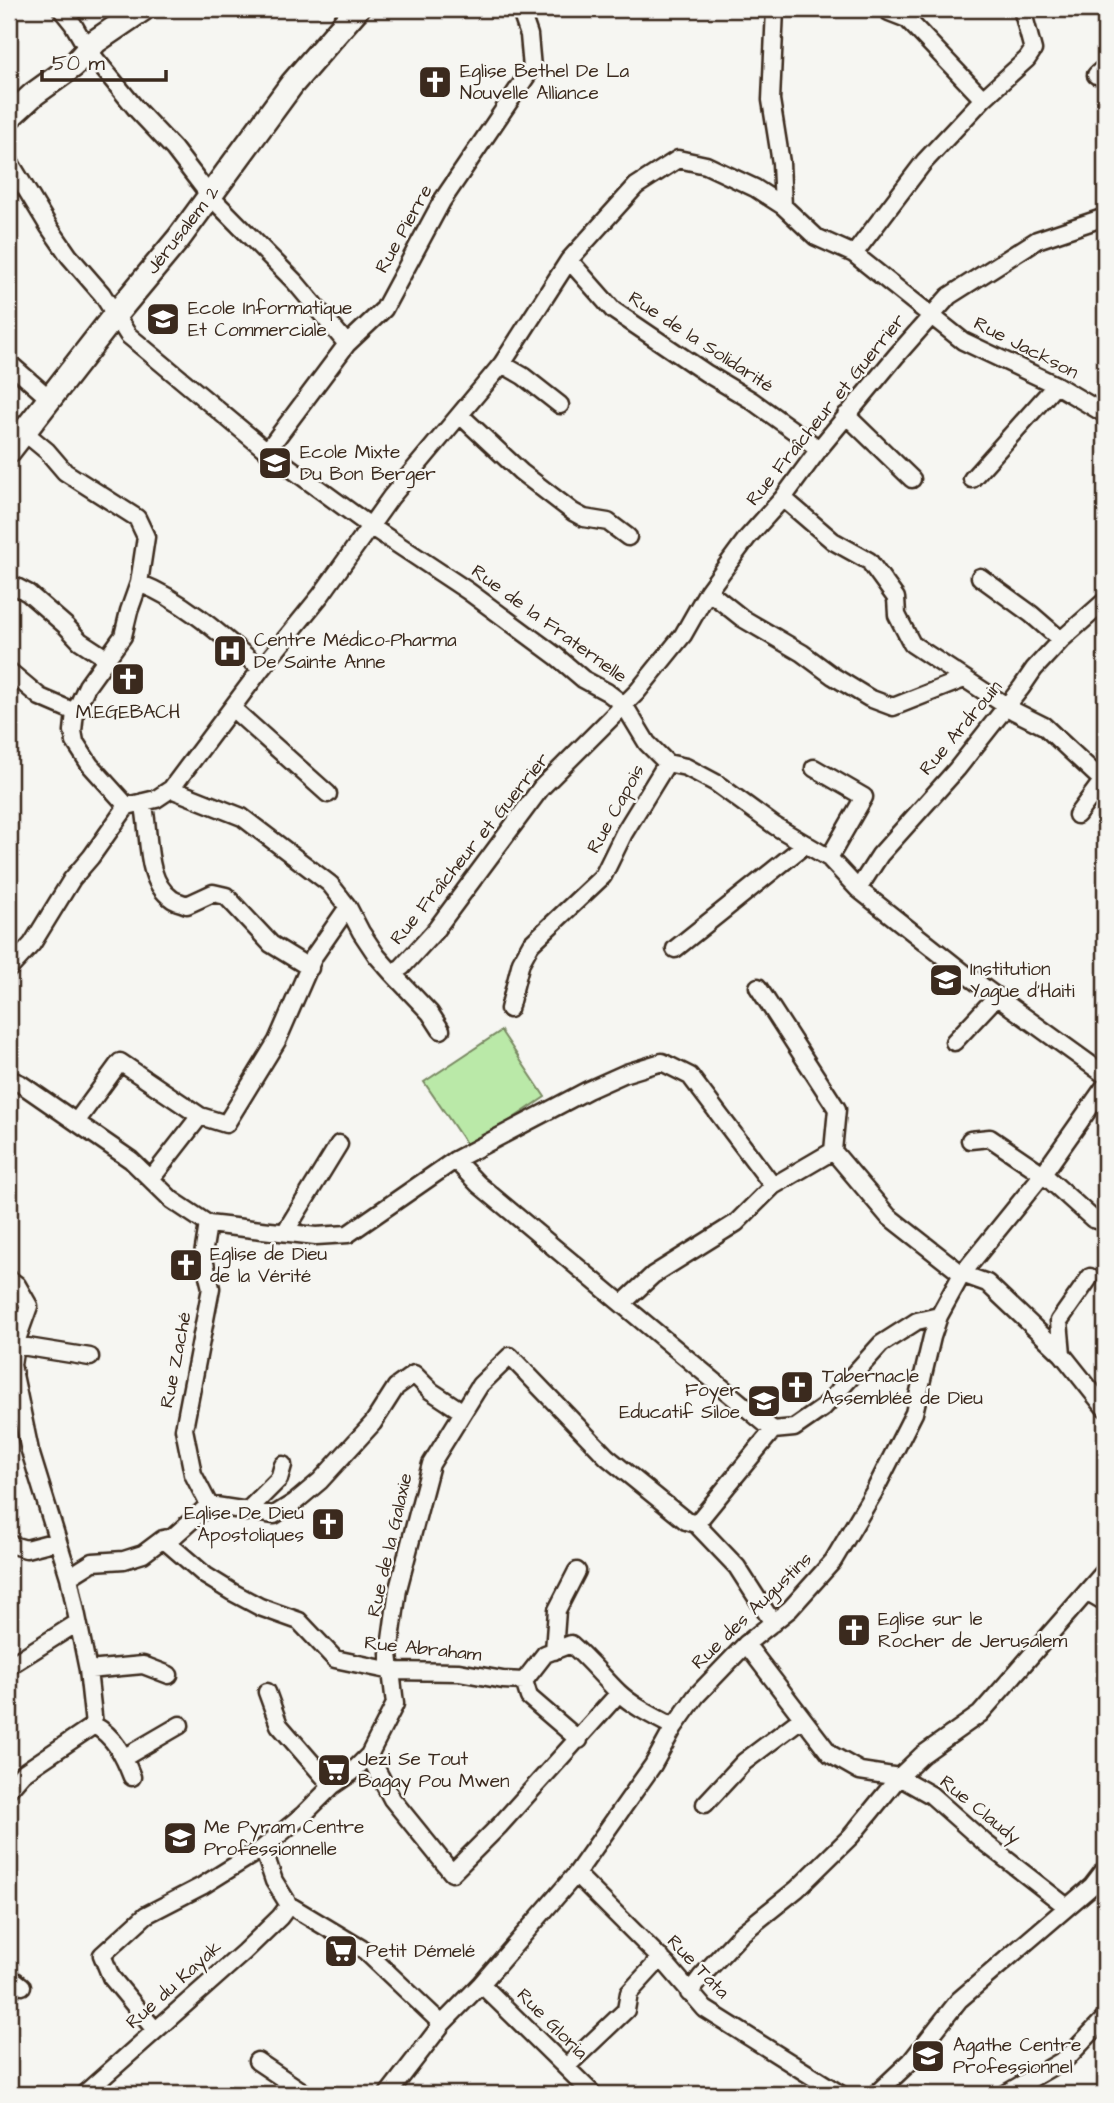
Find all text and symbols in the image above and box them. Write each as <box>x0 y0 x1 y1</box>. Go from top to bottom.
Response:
scale bar <box>42 38 166 82</box>
text: 50 m <box>52 49 106 78</box>
place label: Eglise Bethel De La Nouvelle Alliance <box>460 58 629 107</box>
church icon: Eglise Bethel De La Nouvelle Alliance <box>416 63 454 101</box>
street label: Jérusalem 2 <box>140 180 226 280</box>
street label: Rue Pierre <box>369 180 439 278</box>
street label: Rue de la Solidarité <box>623 285 779 399</box>
place label: Ecole Informatique Et Commerciale <box>188 295 352 344</box>
school or university icon: Ecole Informatique Et Commerciale <box>144 300 182 338</box>
street label: Rue Fraîcheur et Guerrier <box>740 308 912 512</box>
street label: Rue Jackson <box>969 310 1083 386</box>
place label: Ecole Mixte Du Bon Berger <box>300 439 436 489</box>
school or university icon: Ecole Mixte Du Bon Berger <box>256 444 294 482</box>
street label: Rue de la Fraternelle <box>466 558 632 690</box>
place label: Centre Médico-Pharma De Sainte Anne <box>254 627 457 676</box>
hospital icon: Centre Médico-Pharma De Sainte Anne <box>211 632 249 670</box>
church icon: M.EGEBACH <box>109 660 147 698</box>
street label: Rue Ardrouin <box>913 675 1009 781</box>
place label: M.EGEBACH <box>76 699 180 726</box>
street label: Rue Fraîcheur et Guerrier <box>384 747 556 951</box>
street label: Rue Capois <box>580 760 652 858</box>
place label: Institution Yague d'Haiti <box>970 956 1075 1006</box>
school or university icon: Institution Yague d'Haiti <box>927 961 965 999</box>
place label: Eglise de Dieu de la Vérité <box>210 1241 327 1290</box>
church icon: Eglise de Dieu de la Vérité <box>167 1246 205 1284</box>
street label: Rue Zaché <box>153 1310 199 1410</box>
place label: Tabernacle Assemblée de Dieu <box>822 1363 983 1412</box>
church icon: Tabernacle Assemblée de Dieu <box>778 1368 816 1406</box>
place label: Foyer Educatif Siloe <box>619 1377 741 1426</box>
school or university icon: Foyer Educatif Siloe <box>745 1382 783 1420</box>
street label: Rue de la Galaxie <box>360 1471 420 1619</box>
place label: Eglise De Dieu Apostoliques <box>184 1500 304 1549</box>
church icon: Eglise De Dieu Apostoliques <box>309 1505 347 1543</box>
street label: Rue des Augustins <box>686 1546 819 1677</box>
place label: Eglise sur le Rocher de Jerusalem <box>878 1606 1068 1655</box>
church icon: Eglise sur le Rocher de Jerusalem <box>835 1611 873 1649</box>
street label: Rue Abraham <box>363 1629 483 1669</box>
place label: Jezi Se Tout Bagay Pou Mwen <box>358 1746 510 1796</box>
supermarket icon: Jezi Se Tout Bagay Pou Mwen <box>315 1751 353 1789</box>
street label: Rue Claudy <box>933 1769 1027 1852</box>
place label: Me Pyram Centre Professionnelle <box>204 1814 364 1863</box>
school or university icon: Me Pyram Centre Professionnelle <box>161 1819 199 1857</box>
street label: Rue Tata <box>661 1929 736 2005</box>
supermarket icon: Petit Démelé <box>322 1932 360 1970</box>
street label: Rue du Kayak <box>120 1934 229 2036</box>
place label: Petit Démelé <box>366 1938 475 1965</box>
street label: Rue Gloria <box>510 1982 594 2066</box>
place label: Agathe Centre Professionnel <box>953 2032 1081 2081</box>
school or university icon: Agathe Centre Professionnel <box>909 2037 947 2075</box>

